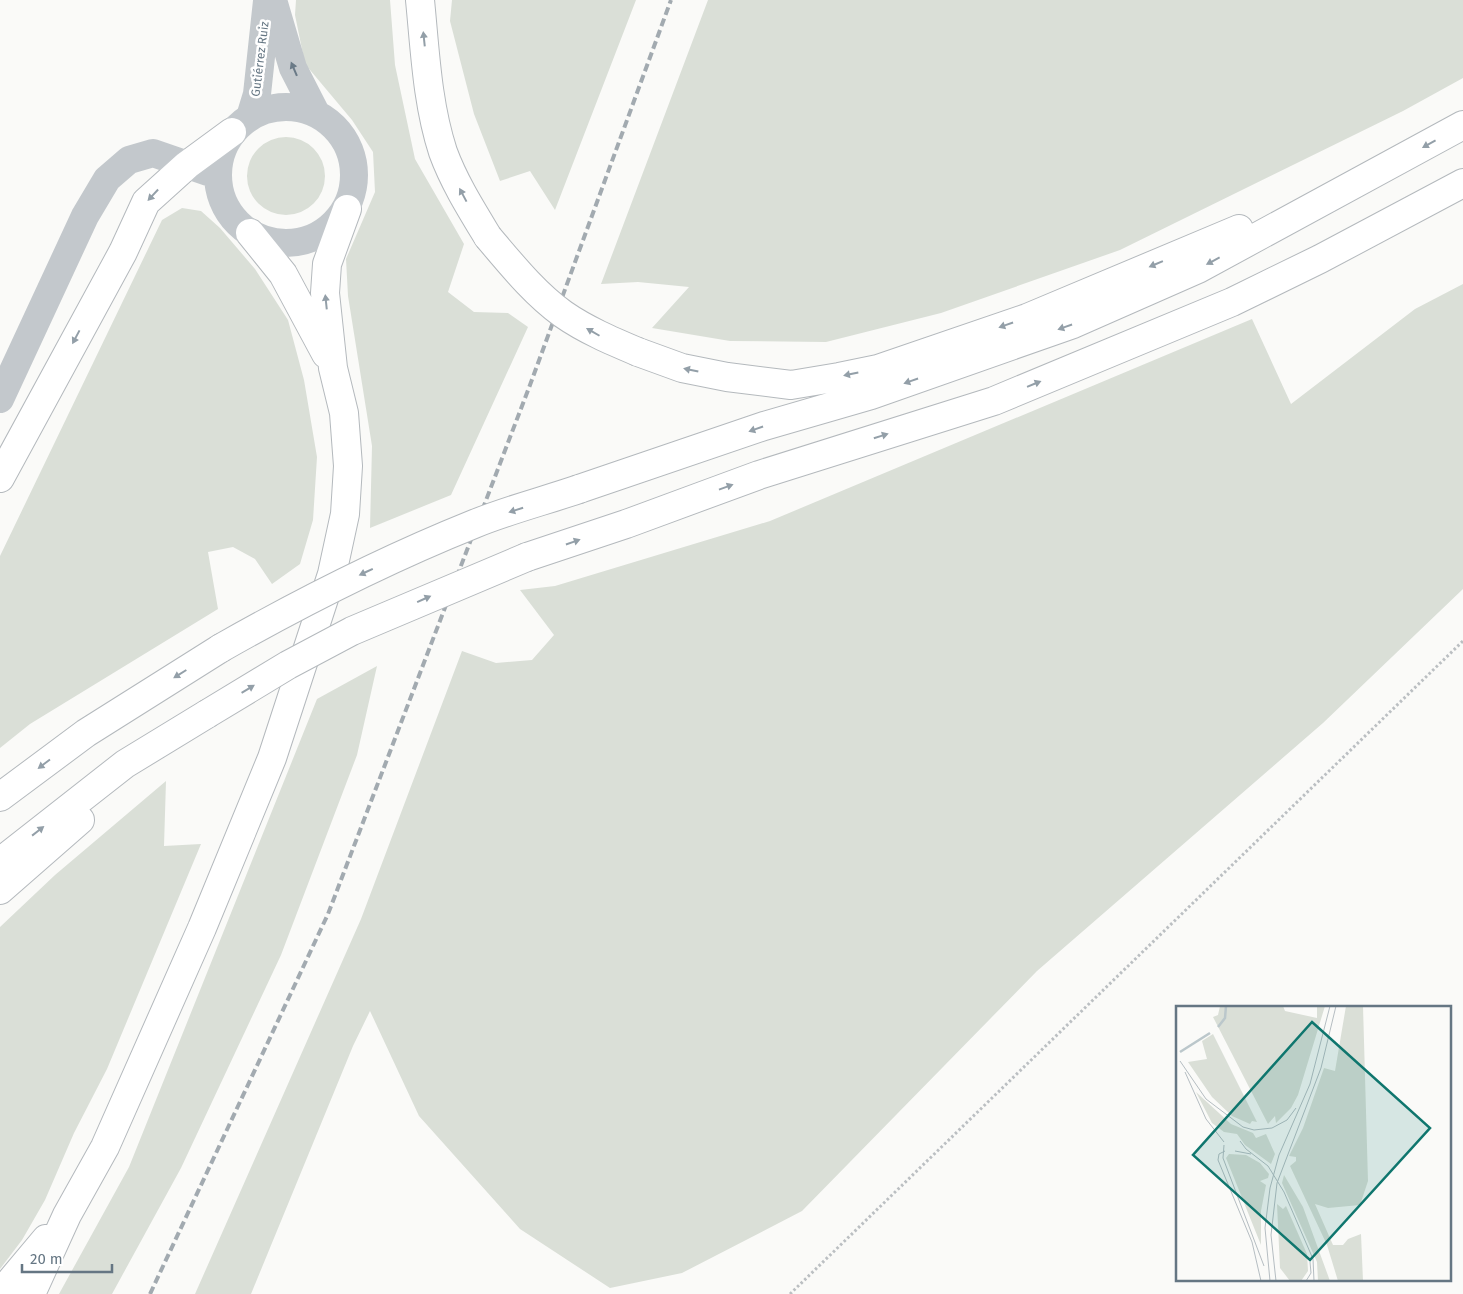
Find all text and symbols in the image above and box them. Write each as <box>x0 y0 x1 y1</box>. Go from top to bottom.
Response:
street label: Gutiérrez Ruiz <box>248 21 272 97</box>
one-way arrow <box>420 30 428 46</box>
one-way arrow <box>290 61 298 76</box>
one-way arrow <box>1422 140 1436 149</box>
one-way arrow <box>147 188 159 200</box>
one-way arrow <box>459 188 467 202</box>
one-way arrow <box>1206 257 1220 265</box>
one-way arrow <box>1149 260 1163 268</box>
one-way arrow <box>322 294 330 310</box>
one-way arrow <box>998 322 1013 330</box>
one-way arrow <box>1057 324 1072 331</box>
one-way arrow <box>587 328 600 337</box>
one-way arrow <box>72 330 80 345</box>
one-way arrow <box>683 365 699 373</box>
one-way arrow <box>843 371 859 379</box>
one-way arrow <box>904 378 919 385</box>
one-way arrow <box>1027 380 1042 388</box>
one-way arrow <box>748 425 763 433</box>
one-way arrow <box>873 432 888 440</box>
one-way arrow <box>719 483 734 491</box>
one-way arrow <box>508 506 523 514</box>
one-way arrow <box>566 538 581 545</box>
one-way arrow <box>359 569 373 577</box>
one-way arrow <box>417 595 431 603</box>
one-way arrow <box>173 669 186 679</box>
one-way arrow <box>242 684 255 693</box>
one-way arrow <box>37 759 51 769</box>
one-way arrow <box>31 826 45 836</box>
inset map <box>1176 1006 1450 1282</box>
scale bar <box>22 1242 112 1274</box>
text: 20 m <box>30 1250 63 1268</box>

